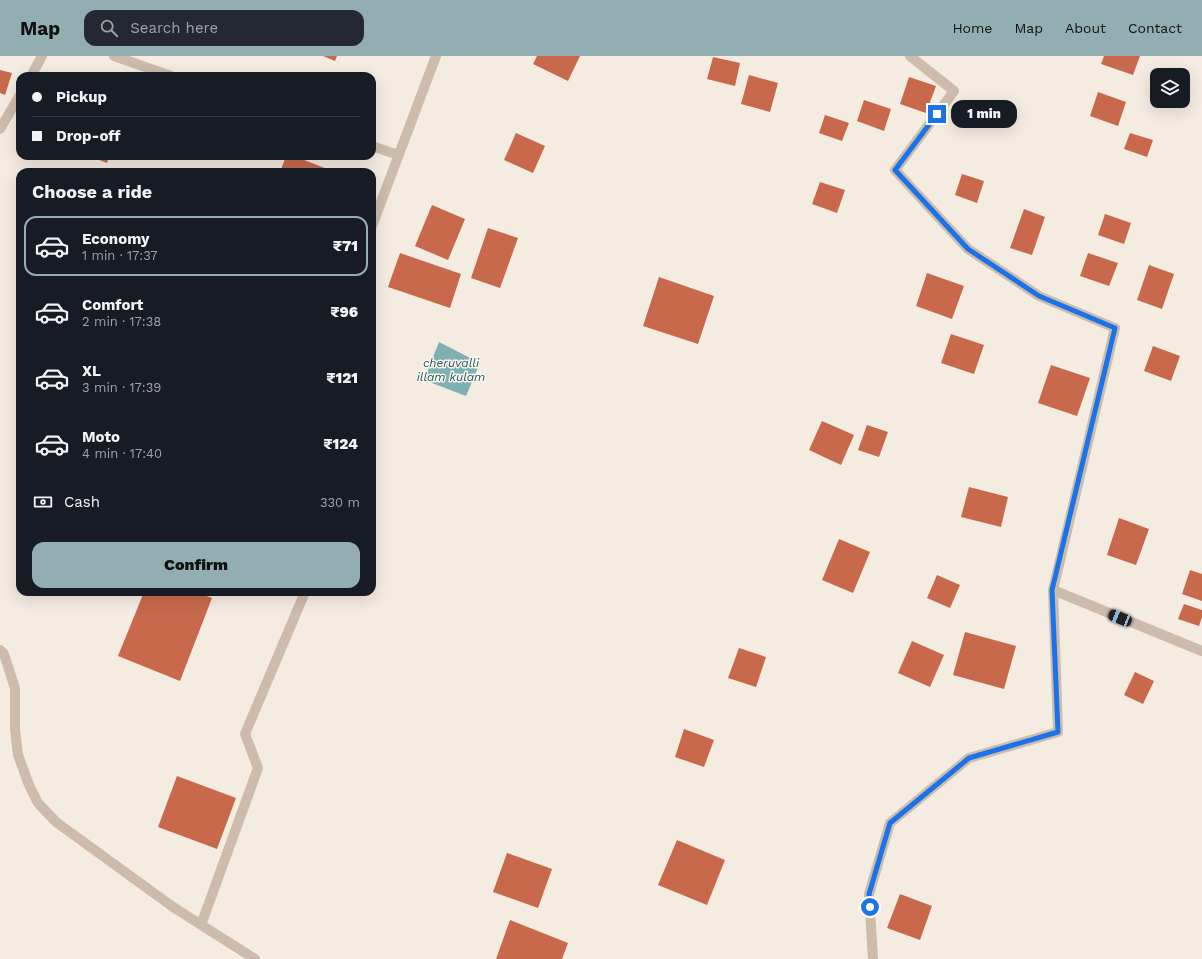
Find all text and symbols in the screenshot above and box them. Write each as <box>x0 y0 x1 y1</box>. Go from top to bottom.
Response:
search box <box>84 10 364 46</box>
text: Map <box>20 17 60 40</box>
icon: search <box>98 17 120 39</box>
text: Search here <box>130 19 218 37</box>
text: Home <box>952 20 992 36</box>
text: Map <box>1014 20 1043 36</box>
text: About <box>1065 20 1106 36</box>
text: Contact <box>1128 20 1182 36</box>
map controls <box>1150 68 1190 108</box>
button: layers <box>1150 68 1190 108</box>
text: Pickup <box>56 88 107 106</box>
callout: 1 min <box>951 100 1017 128</box>
route end <box>928 105 946 123</box>
text: 1 min <box>967 106 1001 121</box>
text: Drop-off <box>56 127 121 145</box>
text: Choose a ride <box>32 181 152 202</box>
icon: car <box>34 228 70 264</box>
text: Economy <box>82 230 149 248</box>
text: ₹71 <box>333 237 358 255</box>
text: 1 min · 17:37 <box>82 248 158 263</box>
icon: car <box>34 294 70 330</box>
text: Comfort <box>82 296 143 314</box>
text: ₹96 <box>330 303 358 321</box>
text: 2 min · 17:38 <box>82 314 161 329</box>
water label: cheruvalli illam kulam <box>417 356 485 384</box>
icon: car <box>34 360 70 396</box>
text: XL <box>82 362 101 380</box>
text: ₹121 <box>326 369 358 387</box>
text: 3 min · 17:39 <box>82 380 161 395</box>
icon: car <box>34 426 70 462</box>
text: Moto <box>82 428 120 446</box>
text: ₹124 <box>323 435 358 453</box>
text: 4 min · 17:40 <box>82 446 162 461</box>
icon: cash <box>32 491 54 513</box>
text: Cash <box>64 493 100 511</box>
text: 330 m <box>320 495 360 510</box>
button: Confirm <box>32 542 360 588</box>
car <box>1107 608 1133 628</box>
route start <box>861 898 879 916</box>

